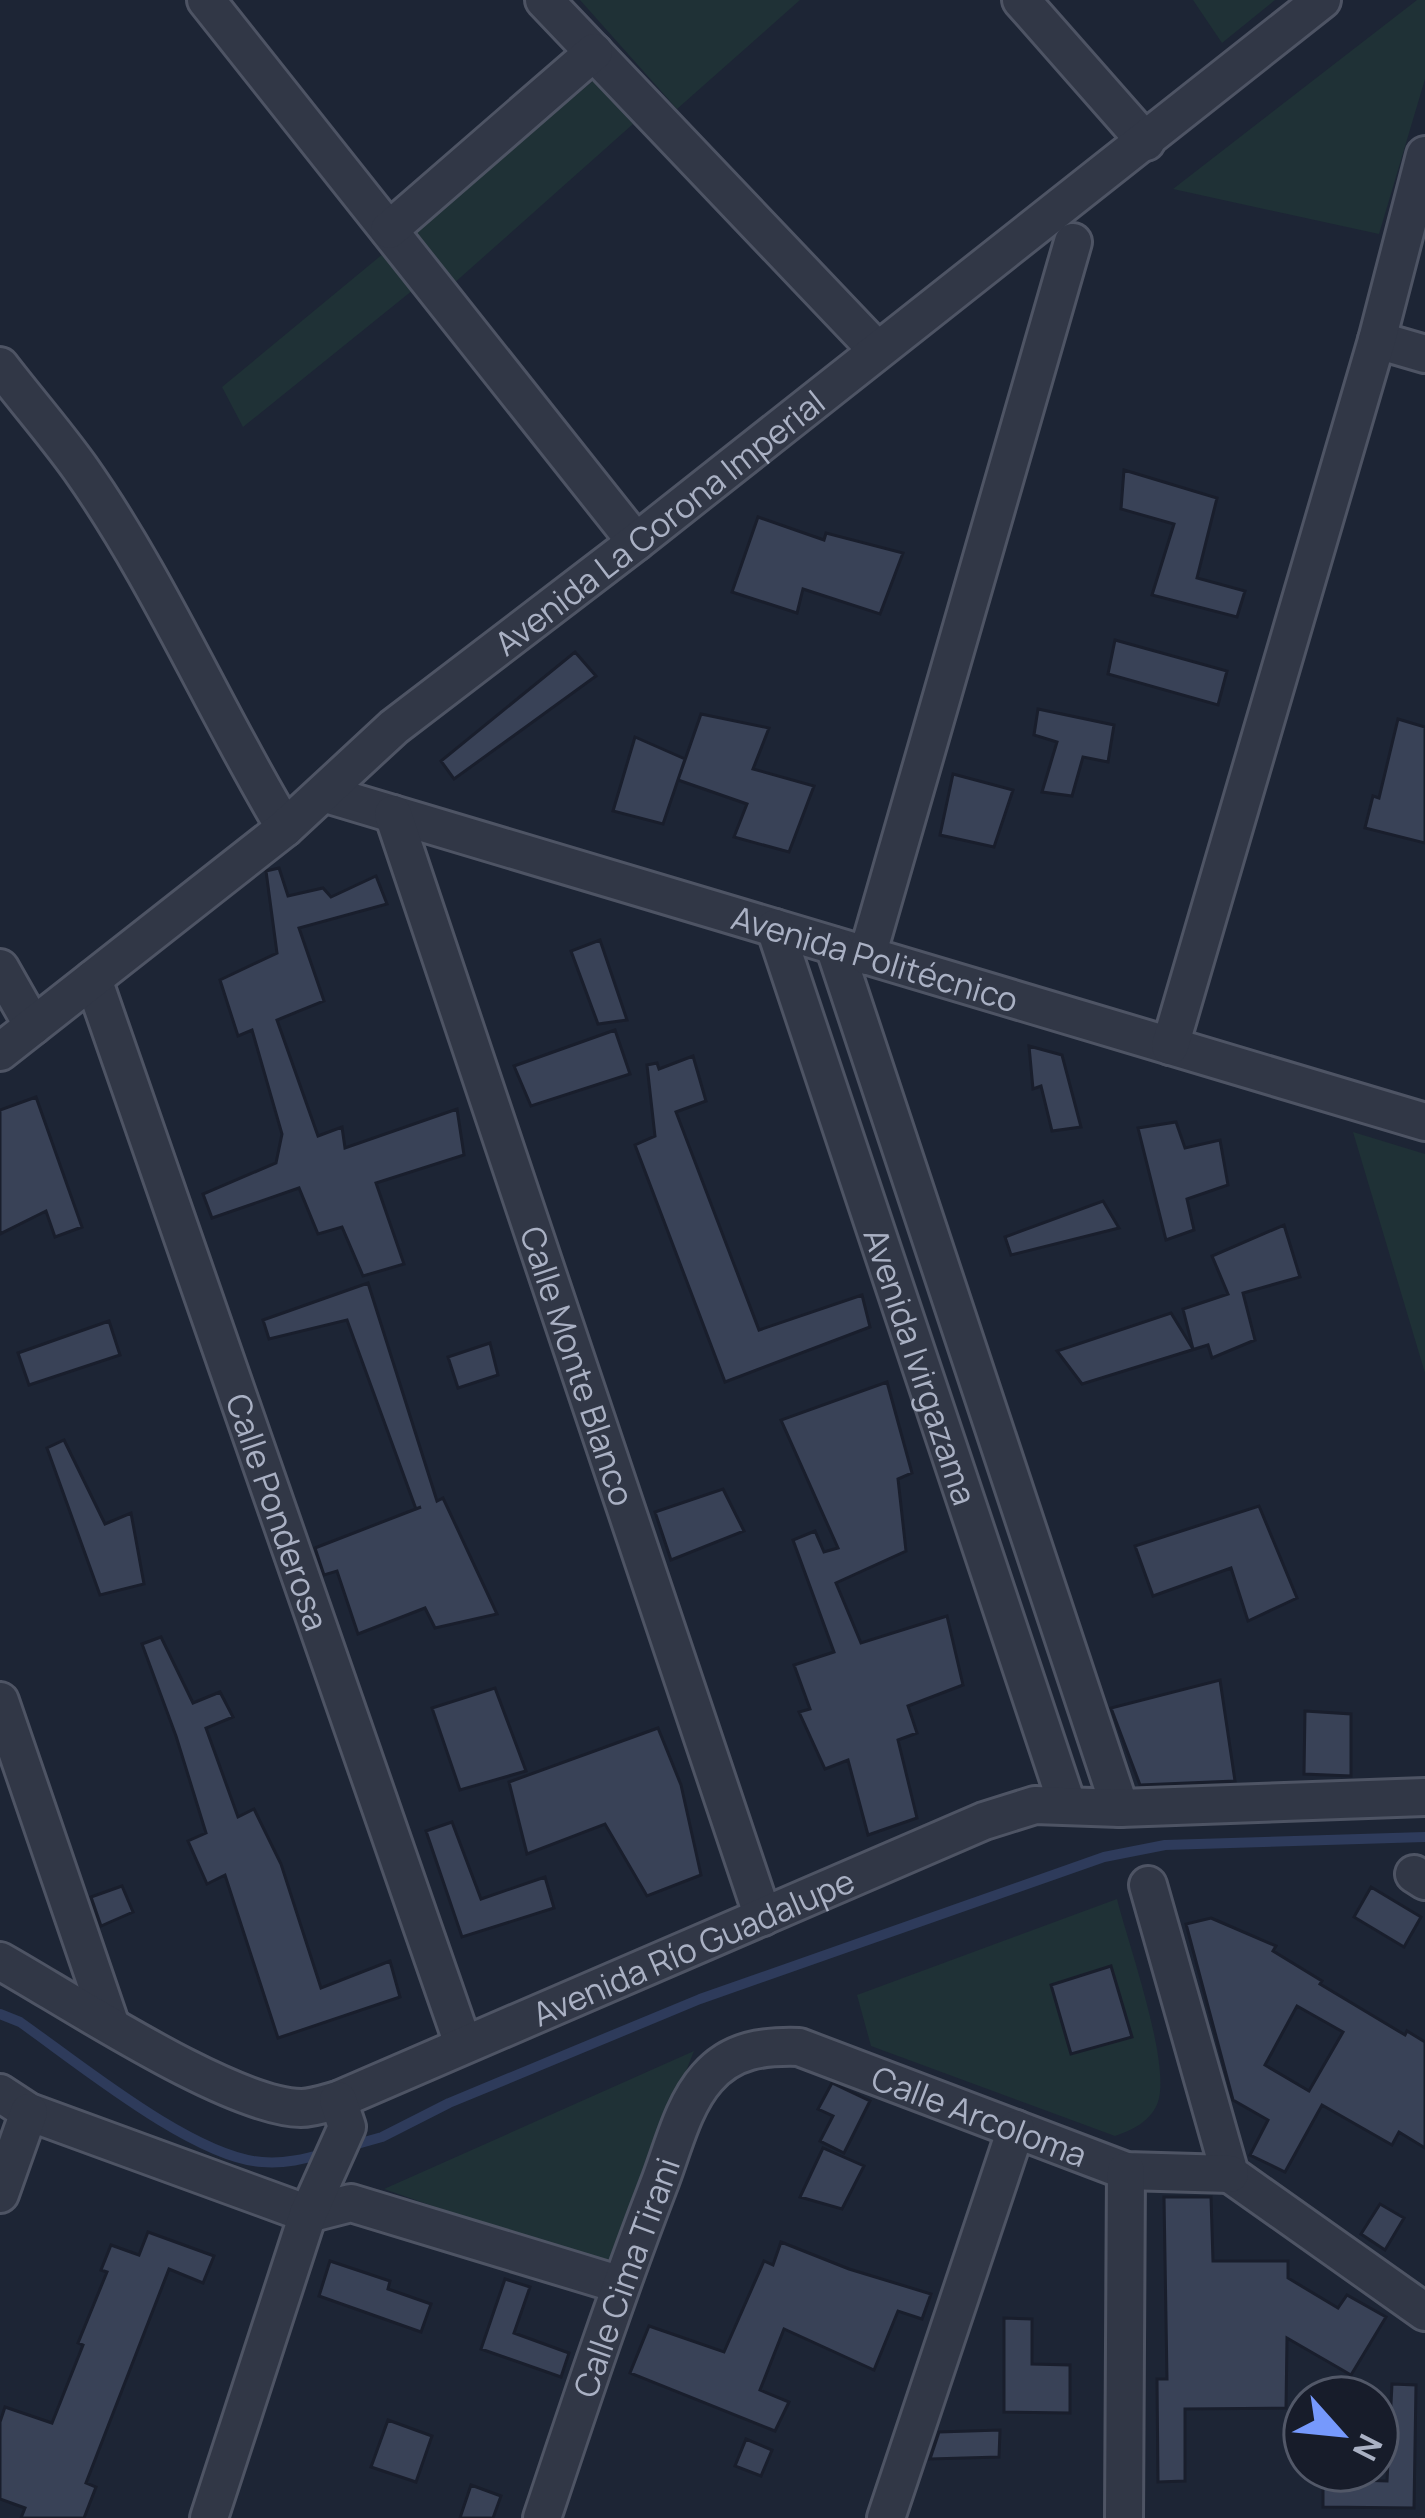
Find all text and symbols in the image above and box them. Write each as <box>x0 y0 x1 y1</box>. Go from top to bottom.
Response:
street label: Avenida La Corona Imperial <box>485 379 833 665</box>
street label: Avenida Politécnico <box>727 894 1024 1022</box>
street label: Calle Monte Blanco <box>510 1220 646 1511</box>
street label: Avenida Ivirgazama <box>854 1222 988 1510</box>
street label: Calle Ponderosa <box>216 1387 340 1636</box>
street label: Avenida Río Guadalupe <box>525 1857 861 2036</box>
street label: Calle Arcoloma <box>866 2054 1094 2177</box>
street label: Calle Cima Tirani <box>562 2151 690 2403</box>
north arrow <box>1281 2374 1401 2494</box>
text: N <box>1343 2427 1394 2469</box>

